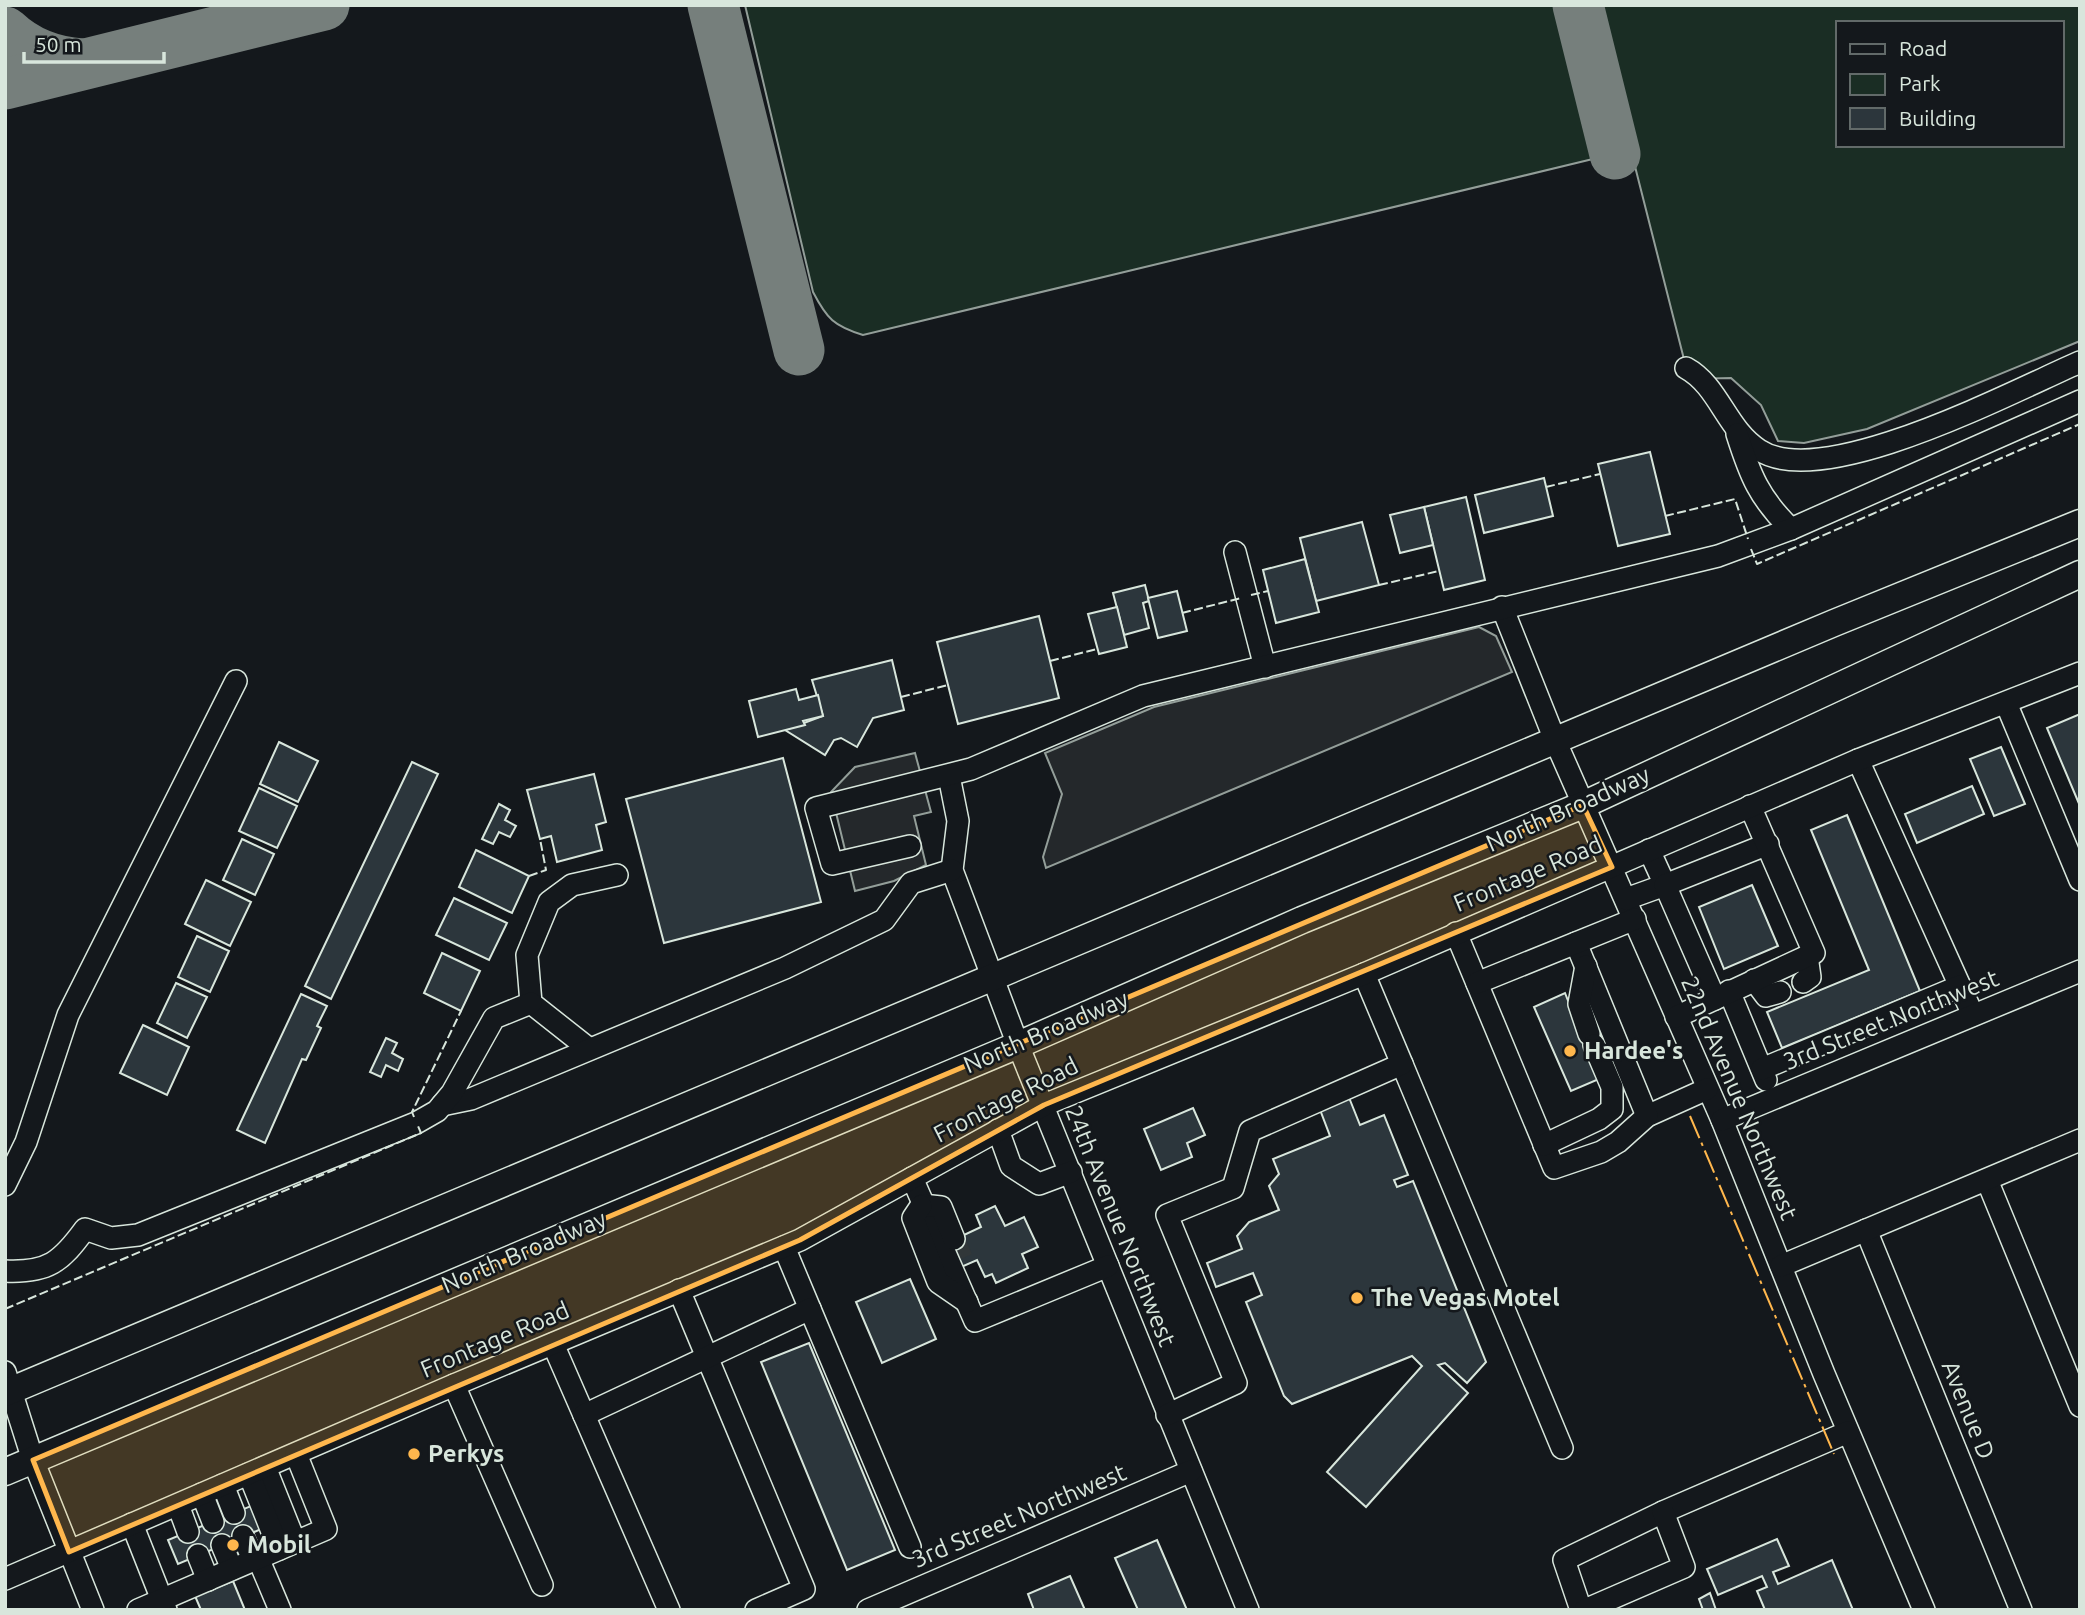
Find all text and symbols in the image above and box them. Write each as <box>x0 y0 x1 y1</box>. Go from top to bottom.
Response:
scale bar <box>24 21 164 65</box>
legend <box>1836 21 2064 147</box>
text: 50 m <box>35 32 82 56</box>
text: Road <box>1899 36 1947 60</box>
text: Park <box>1899 71 1941 95</box>
text: Building <box>1899 106 1976 130</box>
street label: North Broadway <box>1482 760 1654 857</box>
street label: Frontage Road <box>1450 830 1606 917</box>
street label: 3rd Street Northwest <box>1779 964 2003 1075</box>
street label: 22nd Avenue Northwest <box>1676 972 1803 1224</box>
street label: North Broadway <box>959 985 1133 1078</box>
place label: Hardee's <box>1584 1037 1683 1064</box>
marker: Hardee's <box>1562 1043 1578 1059</box>
street label: Frontage Road <box>929 1052 1083 1148</box>
street label: 24th Avenue Northwest <box>1060 1102 1181 1351</box>
street label: North Broadway <box>437 1205 611 1298</box>
place label: The Vegas Motel <box>1371 1284 1559 1311</box>
marker: The Vegas Motel <box>1349 1290 1365 1306</box>
street label: Frontage Road <box>417 1296 573 1383</box>
street label: Avenue D <box>1937 1357 2000 1463</box>
place label: Perkys <box>428 1440 504 1467</box>
marker: Perkys <box>406 1446 422 1462</box>
street label: 3rd Street Northwest <box>908 1458 1130 1573</box>
place label: Mobil <box>247 1531 311 1558</box>
marker: Mobil <box>225 1537 241 1553</box>

